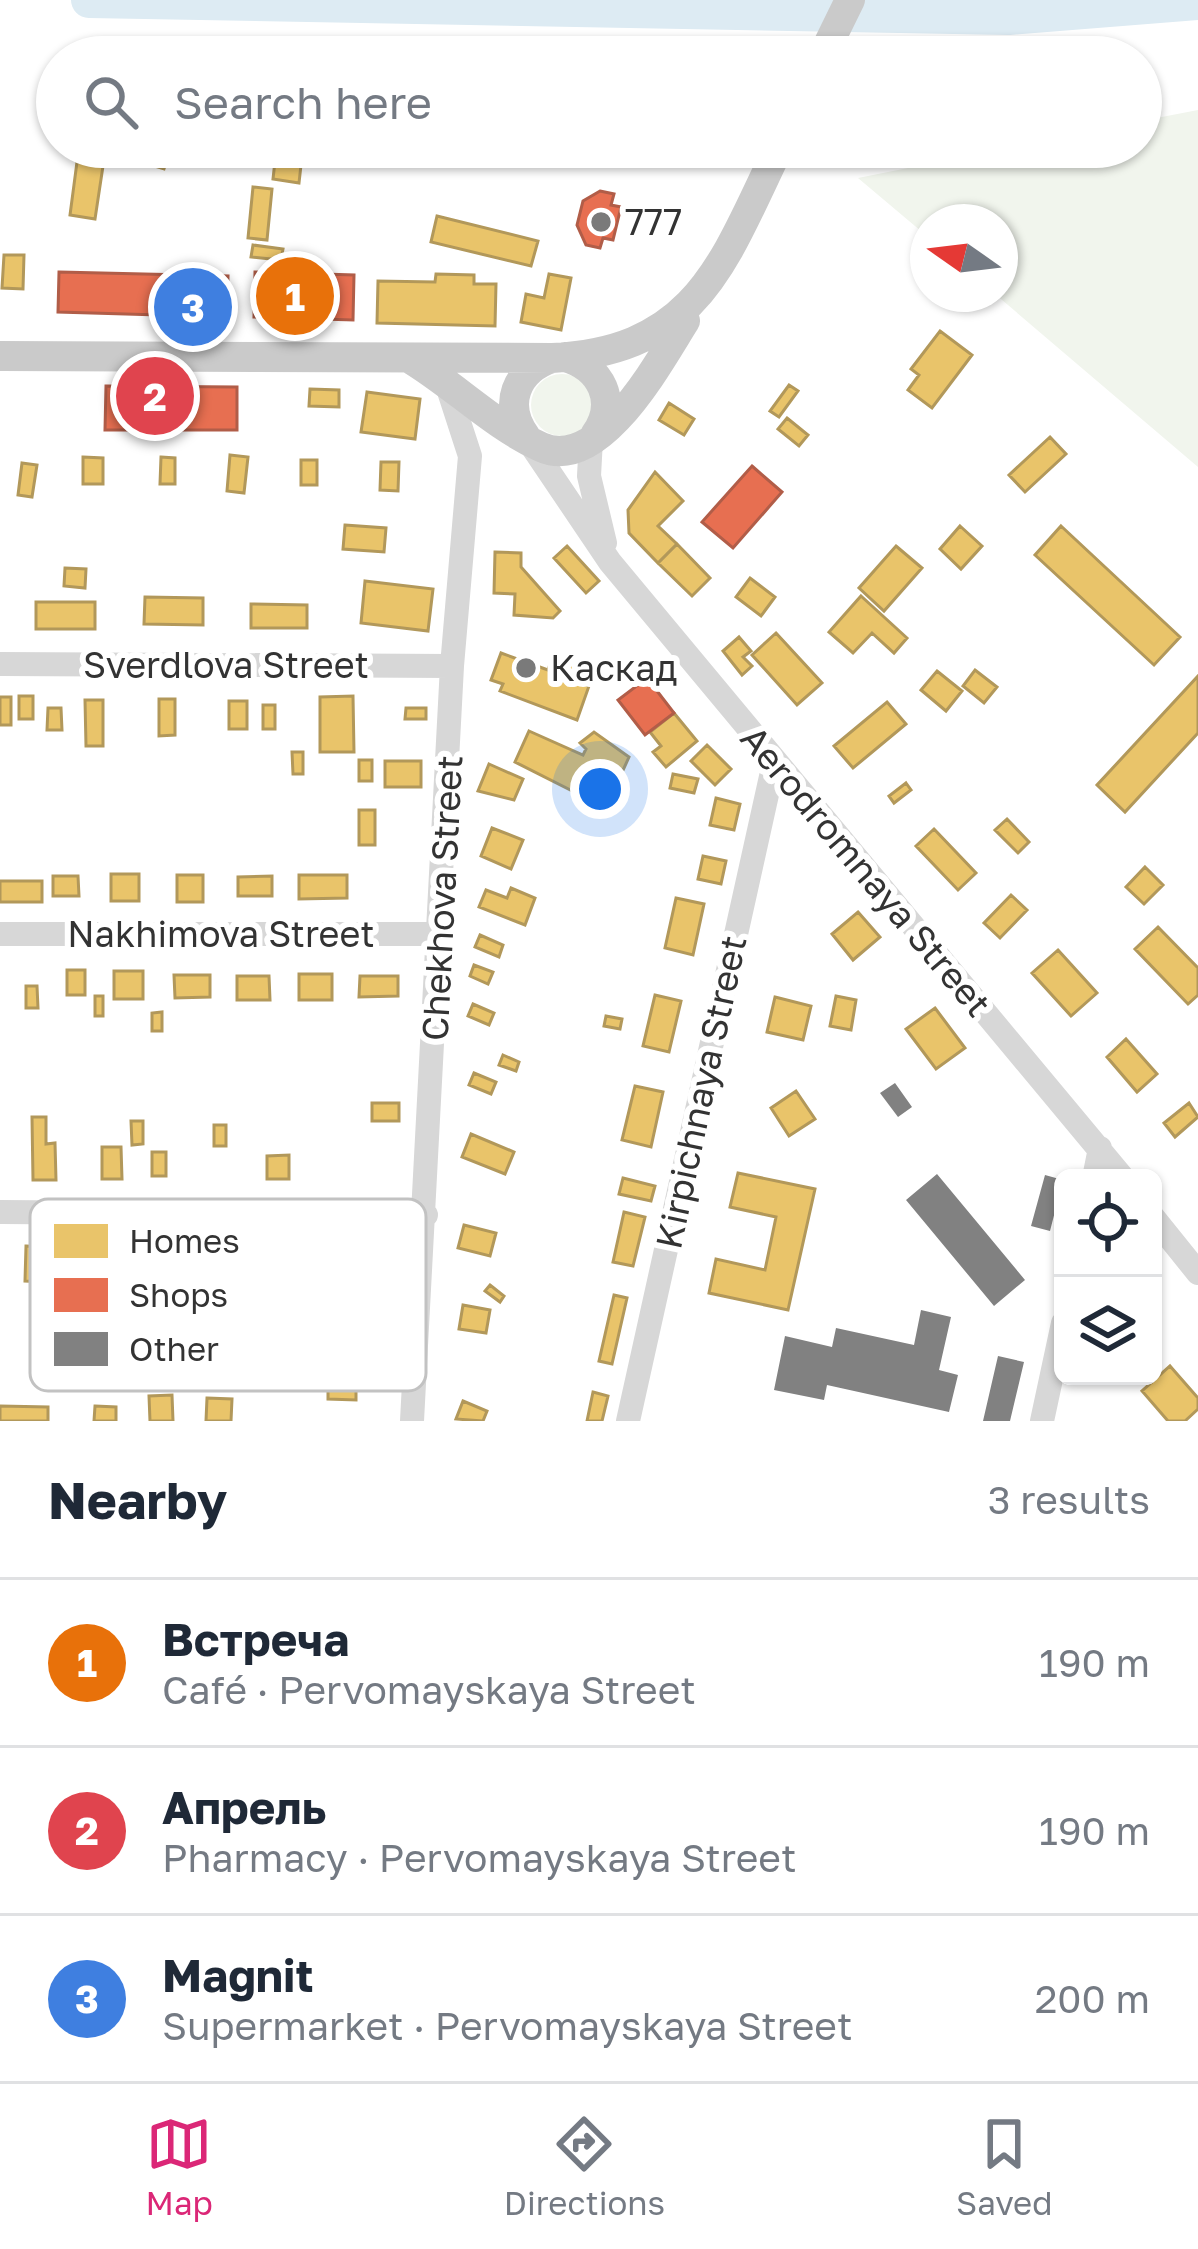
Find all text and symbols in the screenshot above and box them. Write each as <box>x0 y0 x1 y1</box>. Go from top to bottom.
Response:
search box <box>36 36 1162 168</box>
icon: search <box>78 69 144 135</box>
text: Search here <box>174 75 432 129</box>
place label: 777 <box>625 200 682 243</box>
north arrow <box>910 204 1018 312</box>
marker: 777 <box>588 209 614 235</box>
pin: 1 <box>256 251 334 341</box>
pin: 3 <box>154 262 232 352</box>
pin: 2 <box>116 351 194 441</box>
street label: Sverdlova Street <box>83 643 369 686</box>
place label: Каскад <box>550 646 677 689</box>
marker: Каскад <box>513 655 539 681</box>
street label: Aerodromnaya Street <box>732 717 1000 1025</box>
street label: Chekhova Street <box>413 754 470 1042</box>
your location <box>570 759 630 819</box>
street label: Nakhimova Street <box>67 912 375 955</box>
street label: Kirpichnaya Street <box>646 931 755 1252</box>
map controls <box>1054 1169 1162 1385</box>
button: locate <box>1054 1169 1162 1277</box>
legend <box>30 1199 426 1391</box>
text: Homes <box>129 1221 240 1260</box>
text: Shops <box>129 1275 228 1314</box>
button: layers <box>1054 1277 1162 1385</box>
text: Other <box>129 1329 219 1368</box>
text: Nearby <box>48 1469 227 1530</box>
text: 3 results <box>988 1476 1150 1523</box>
text: Встреча <box>162 1612 349 1666</box>
text: 1 <box>77 1639 97 1686</box>
text: 190 m <box>1039 1639 1150 1686</box>
text: Café · Pervomayskaya Street <box>162 1666 696 1713</box>
text: Апрель <box>162 1780 326 1834</box>
text: 2 <box>75 1807 99 1854</box>
text: 190 m <box>1039 1807 1150 1854</box>
text: Pharmacy · Pervomayskaya Street <box>162 1834 797 1881</box>
text: Magnit <box>162 1948 313 2002</box>
text: 3 <box>75 1975 99 2022</box>
text: 200 m <box>1035 1975 1150 2022</box>
text: Supermarket · Pervomayskaya Street <box>162 2002 853 2049</box>
tab: Map <box>146 2111 213 2222</box>
tab: Directions <box>504 2111 665 2222</box>
tab: Saved <box>956 2111 1052 2222</box>

